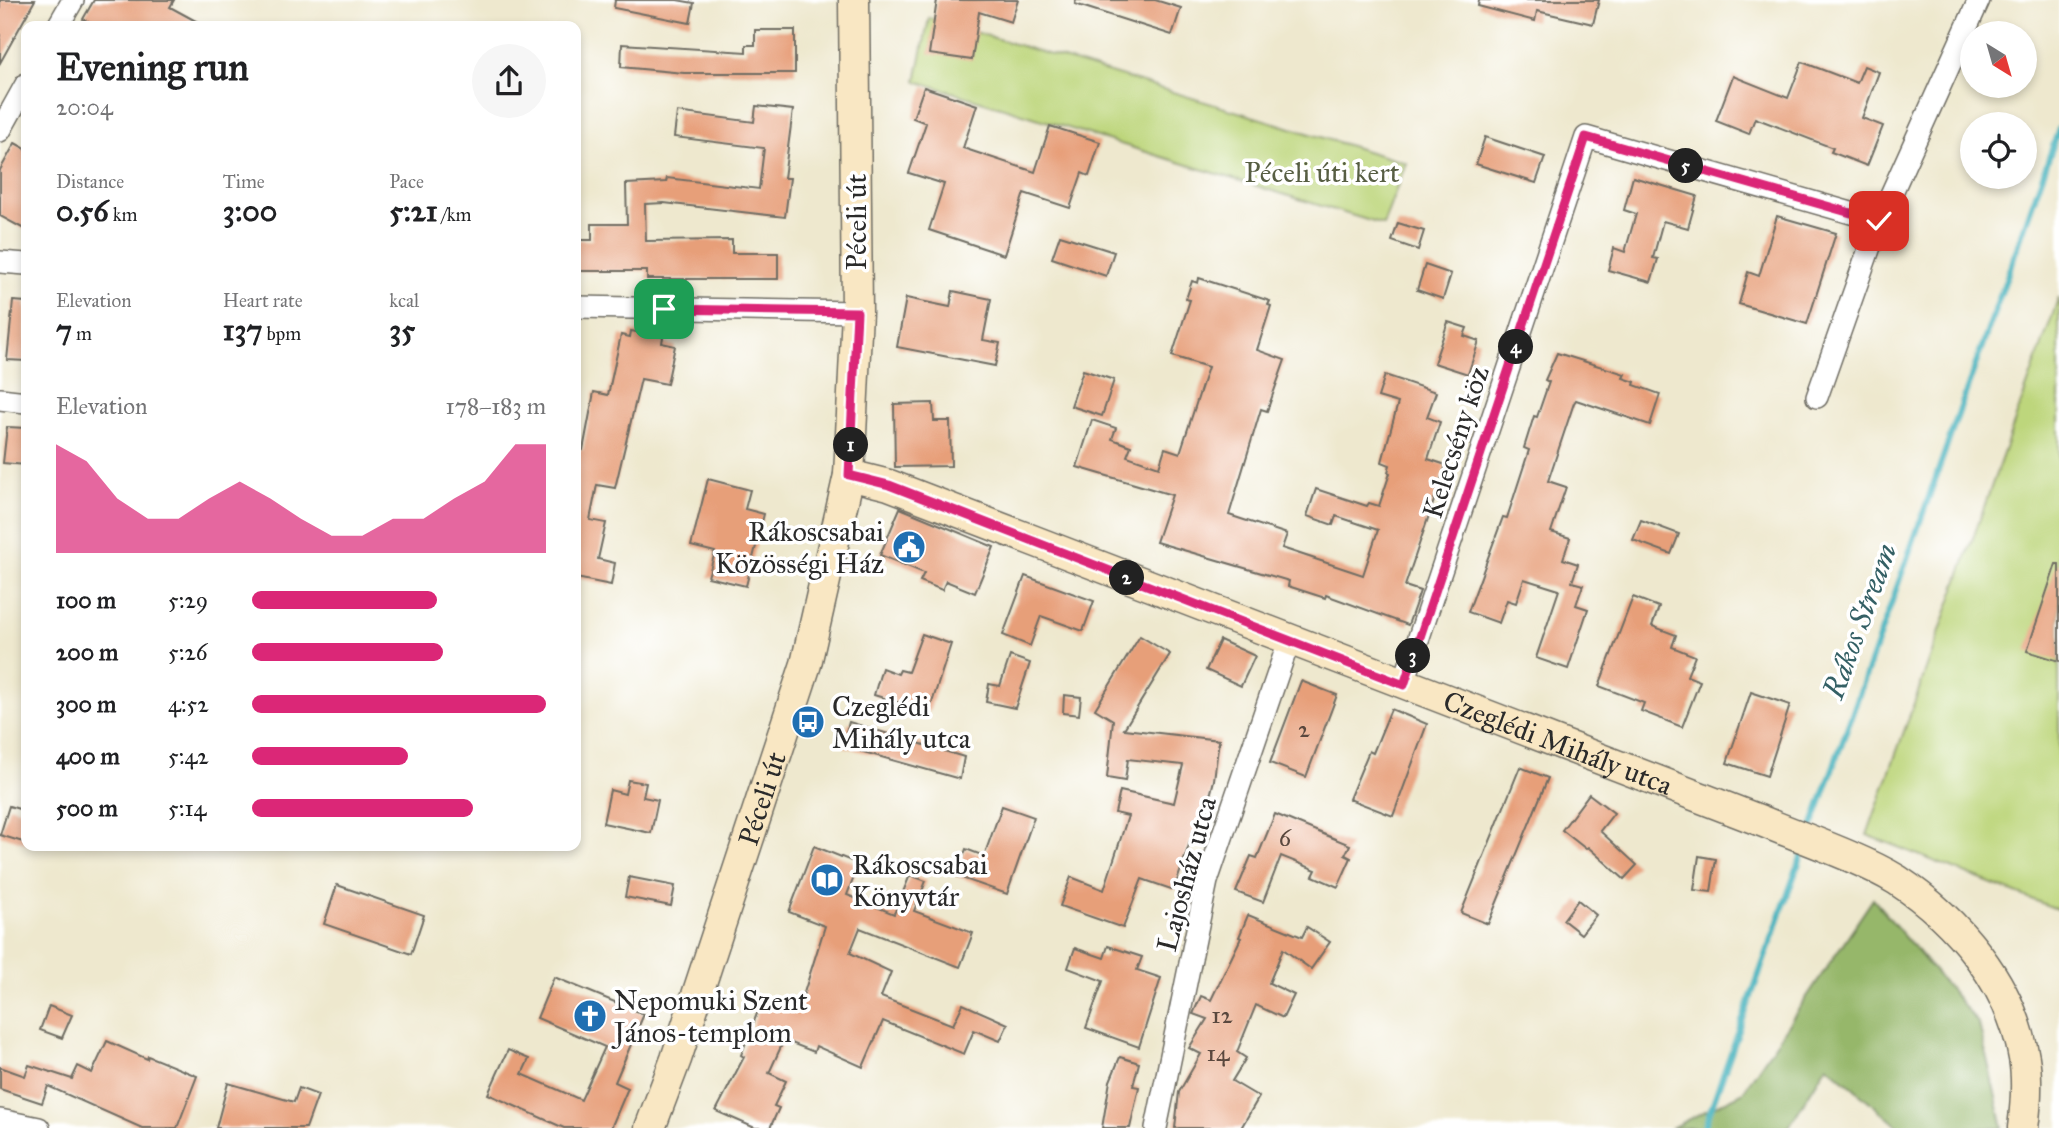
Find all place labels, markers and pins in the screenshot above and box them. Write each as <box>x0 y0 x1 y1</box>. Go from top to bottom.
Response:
pin: 5 <box>1668 148 1704 184</box>
pin <box>1849 191 1909 251</box>
pin <box>634 279 694 339</box>
pin: 4 <box>1498 330 1534 364</box>
pin: 1 <box>834 428 868 462</box>
place label: Rákoscsabai Közösségi Ház <box>715 514 884 581</box>
public building icon: Rákoscsabai Közösségi Ház <box>890 528 928 566</box>
pin: 2 <box>1110 560 1144 596</box>
pin: 3 <box>1396 638 1430 674</box>
place label: Czeglédi Mihály utca <box>832 689 971 756</box>
bus stop icon: Czeglédi Mihály utca <box>789 703 827 741</box>
place label: Rákoscsabai Könyvtár <box>852 847 988 914</box>
library icon: Rákoscsabai Könyvtár <box>808 861 846 899</box>
place label: Nepomuki Szent János-templom <box>611 983 808 1050</box>
church icon: Nepomuki Szent János-templom <box>571 997 609 1035</box>

